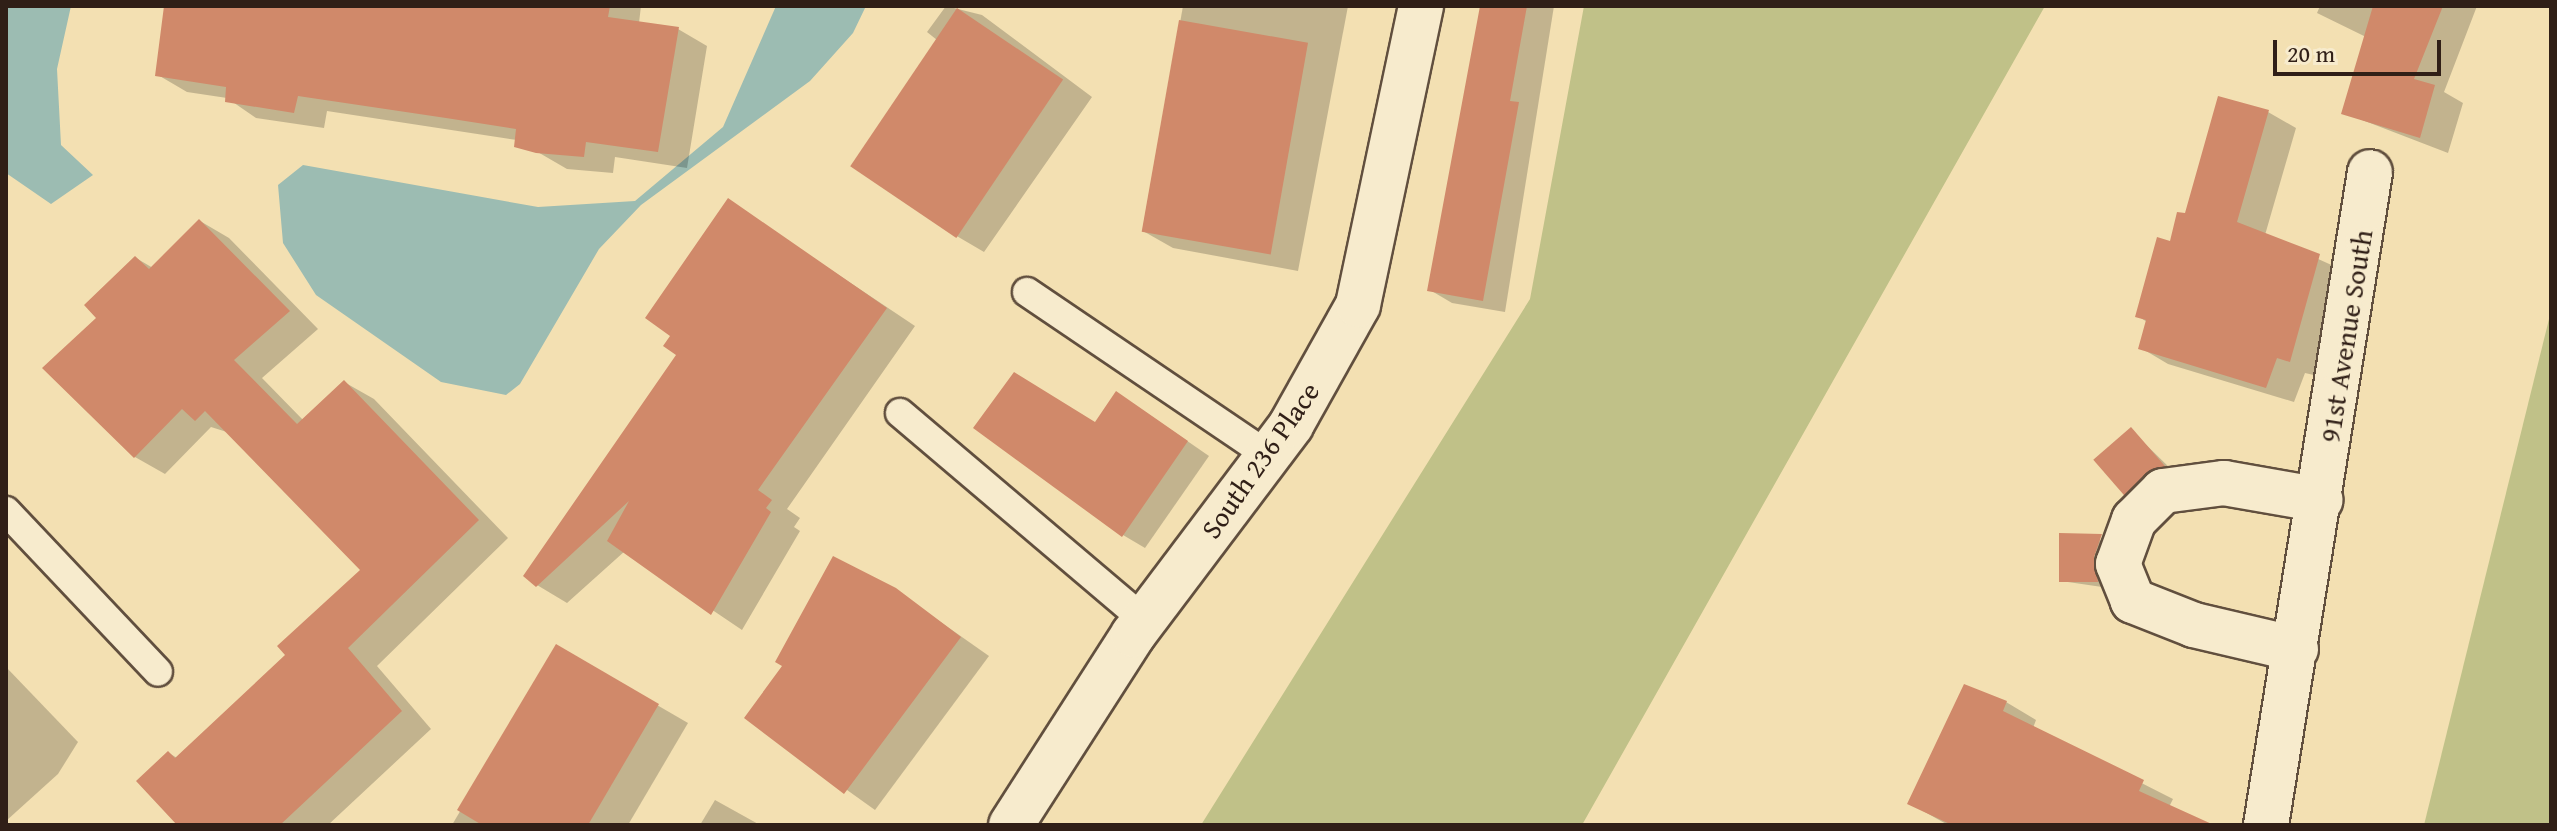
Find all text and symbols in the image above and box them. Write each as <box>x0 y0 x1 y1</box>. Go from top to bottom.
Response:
scale bar <box>2277 24 2445 74</box>
text: 20 m <box>2287 36 2335 71</box>
street label: 91st Avenue South <box>2313 227 2379 445</box>
street label: South 236 Place <box>1194 375 1326 545</box>

